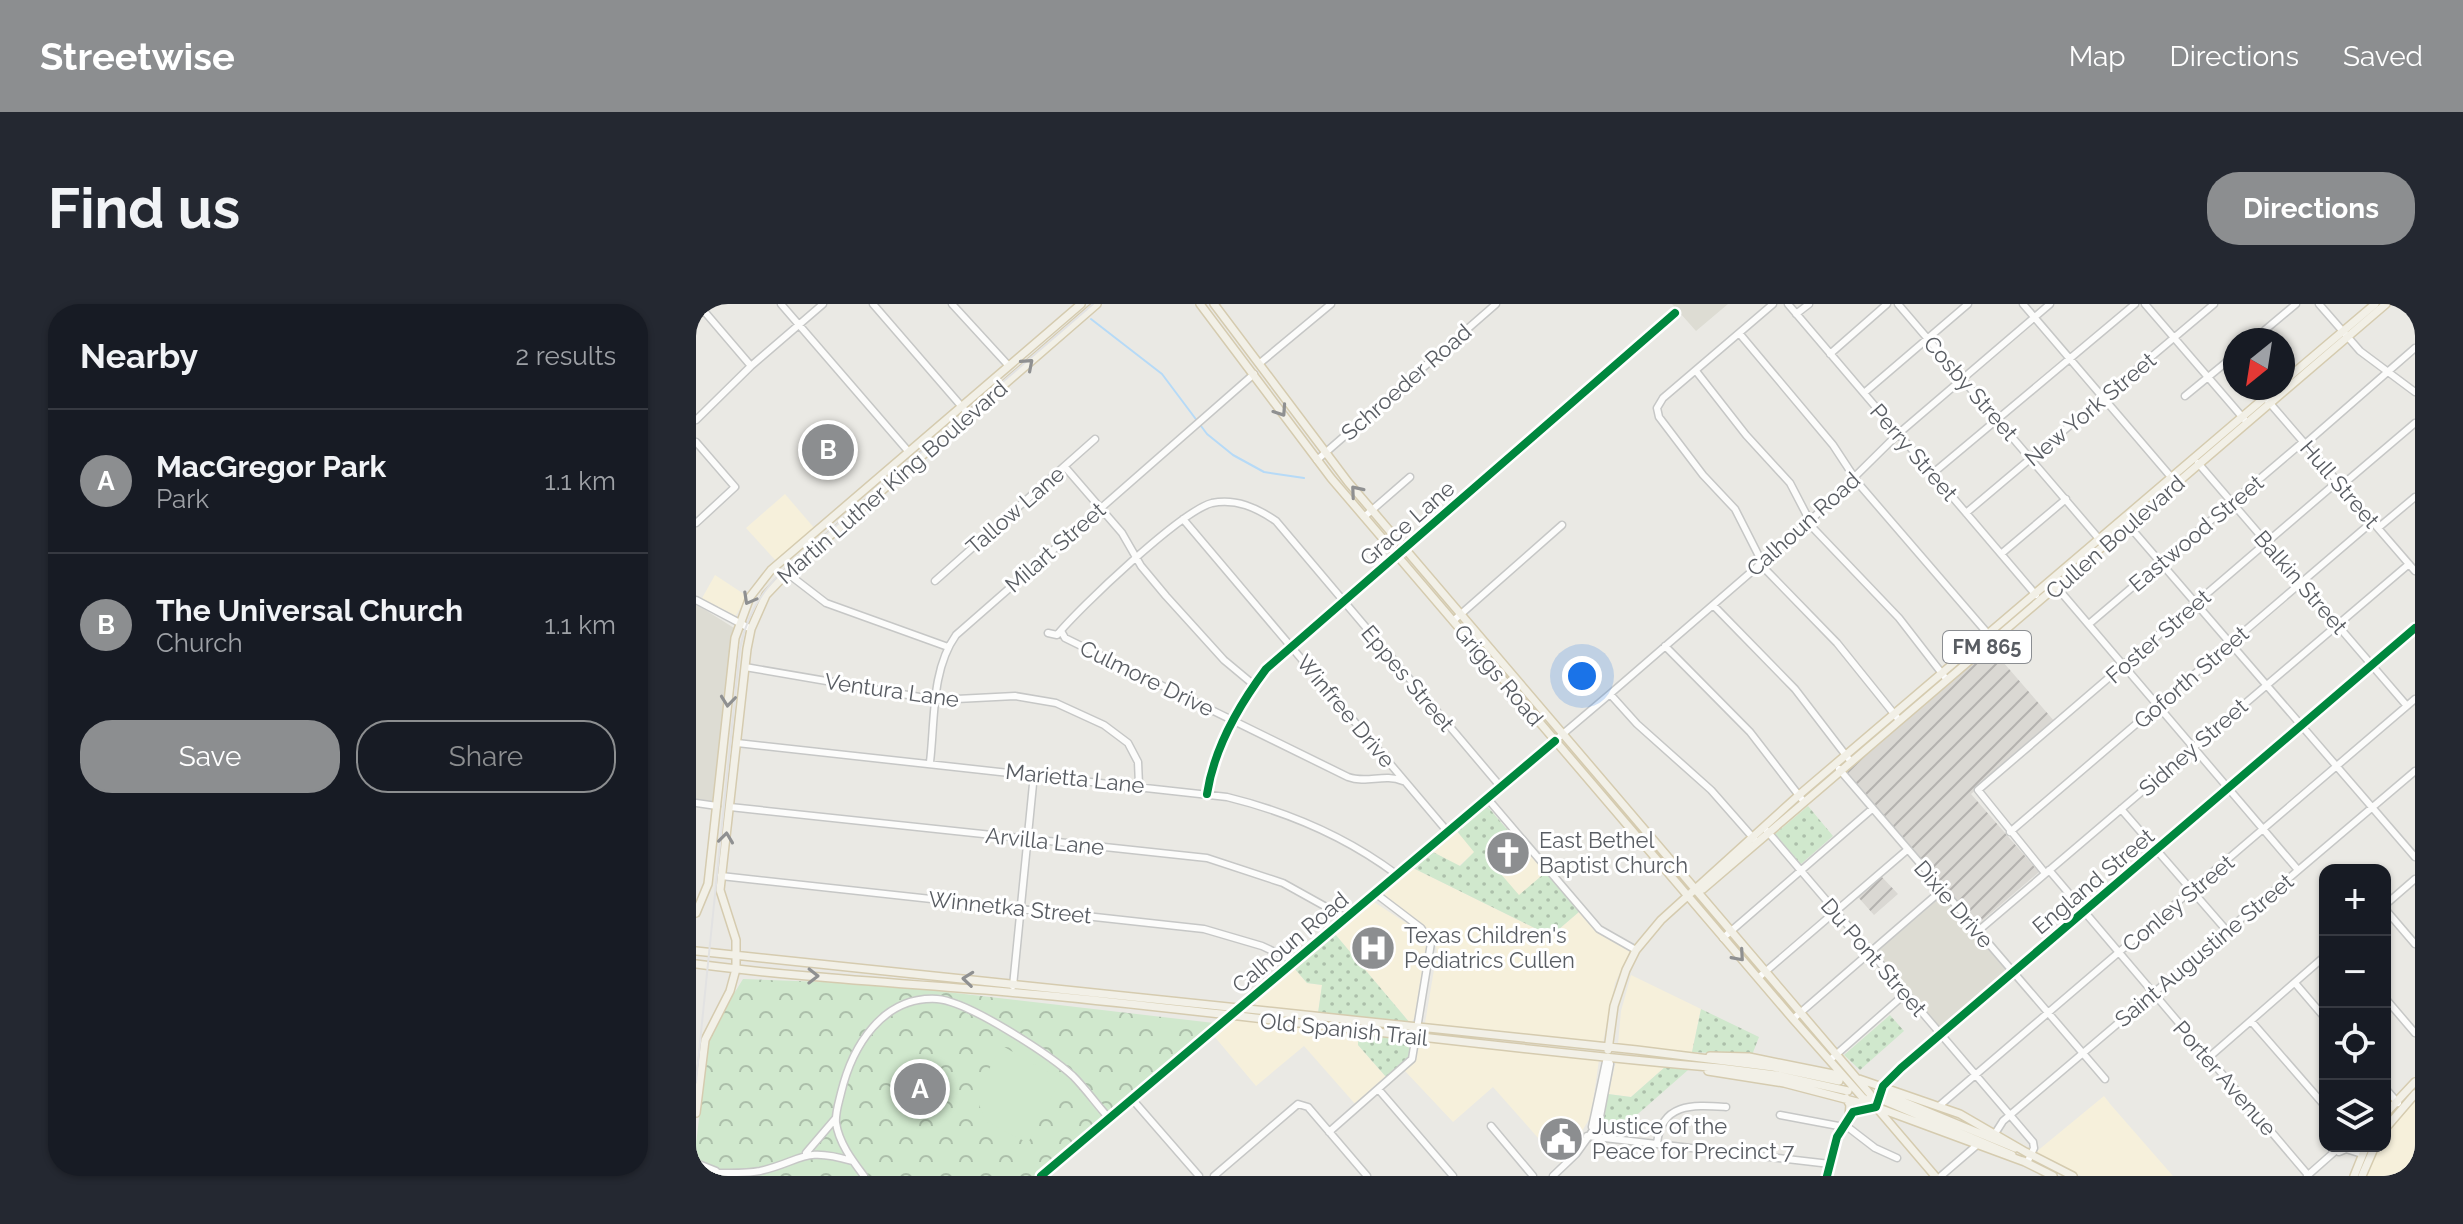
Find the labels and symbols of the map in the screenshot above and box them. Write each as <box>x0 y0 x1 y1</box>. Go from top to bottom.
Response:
street label: Schroeder Road <box>1336 318 1476 446</box>
north arrow <box>2223 328 2295 400</box>
street label: Cosby Street <box>1919 330 2024 446</box>
street label: New York Street <box>2019 346 2161 471</box>
one-way arrow <box>1019 359 1033 374</box>
street label: Martin Luther King Boulevard <box>771 375 1013 589</box>
street label: Perry Street <box>1865 398 1964 506</box>
one-way arrow <box>1271 402 1286 416</box>
pin: B <box>802 420 854 480</box>
street label: Hull Street <box>2295 435 2385 533</box>
street label: Tallow Lane <box>961 460 1069 560</box>
street label: Calhoun Road <box>1741 466 1865 582</box>
street label: Eastwood Street <box>2124 469 2269 597</box>
street label: Cullen Boulevard <box>2040 470 2190 604</box>
street label: Grace Lane <box>1355 475 1460 571</box>
one-way arrow <box>1351 485 1366 500</box>
street label: Milart Street <box>1000 496 1111 597</box>
street label: Balkin Street <box>2249 525 2353 639</box>
street label: Foster Street <box>2100 583 2216 688</box>
one-way arrow <box>744 591 759 605</box>
street label: Griggs Road <box>1449 619 1549 731</box>
street label: Eppes Street <box>1356 620 1460 737</box>
street label: Goforth Street <box>2128 620 2254 734</box>
road number: FM 865 <box>1943 631 2031 663</box>
street label: Culmore Drive <box>1076 634 1218 722</box>
street label: Winfree Drive <box>1291 649 1401 773</box>
your location <box>1562 656 1602 696</box>
street label: Ventura Lane <box>823 668 961 712</box>
street label: Sidney Street <box>2133 692 2253 801</box>
one-way arrow <box>719 695 736 708</box>
street label: Marietta Lane <box>1004 758 1146 798</box>
street label: Arvilla Lane <box>984 822 1106 860</box>
street label: England Street <box>2027 822 2160 939</box>
place label: East Bethel Baptist Church <box>1539 827 1688 878</box>
church icon: East Bethel Baptist Church <box>1484 829 1532 877</box>
one-way arrow <box>717 831 734 845</box>
street label: Conley Street <box>2117 848 2240 957</box>
street label: Dixie Drive <box>1909 855 1999 953</box>
street label: Saint Augustine Street <box>2110 867 2299 1032</box>
street label: Winnetka Street <box>927 886 1093 929</box>
street label: Calhoun Road <box>1227 886 1353 998</box>
street label: Du Pont Street <box>1816 893 1933 1022</box>
place label: Texas Children's Pediatrics Cullen <box>1404 922 1575 973</box>
hospital icon: Texas Children's Pediatrics Cullen <box>1349 924 1397 972</box>
one-way arrow <box>1729 947 1744 961</box>
one-way arrow <box>807 967 820 985</box>
one-way arrow <box>961 970 974 987</box>
street label: Old Spanish Trail <box>1259 1007 1429 1051</box>
street label: Porter Avenue <box>2168 1015 2282 1141</box>
pin: A <box>894 1059 946 1119</box>
place label: Justice of the Peace for Precinct 7 <box>1592 1113 1794 1164</box>
public building icon: Justice of the Peace for Precinct 7 <box>1537 1115 1585 1163</box>

